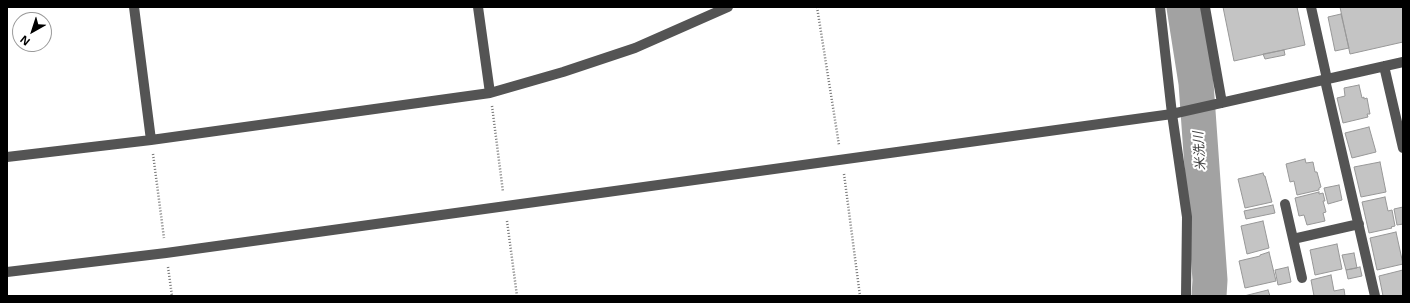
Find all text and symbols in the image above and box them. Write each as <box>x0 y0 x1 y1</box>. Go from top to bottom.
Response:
north arrow <box>12 12 52 52</box>
text: N <box>17 32 33 50</box>
water label: 米洗川 <box>1191 131 1209 171</box>

